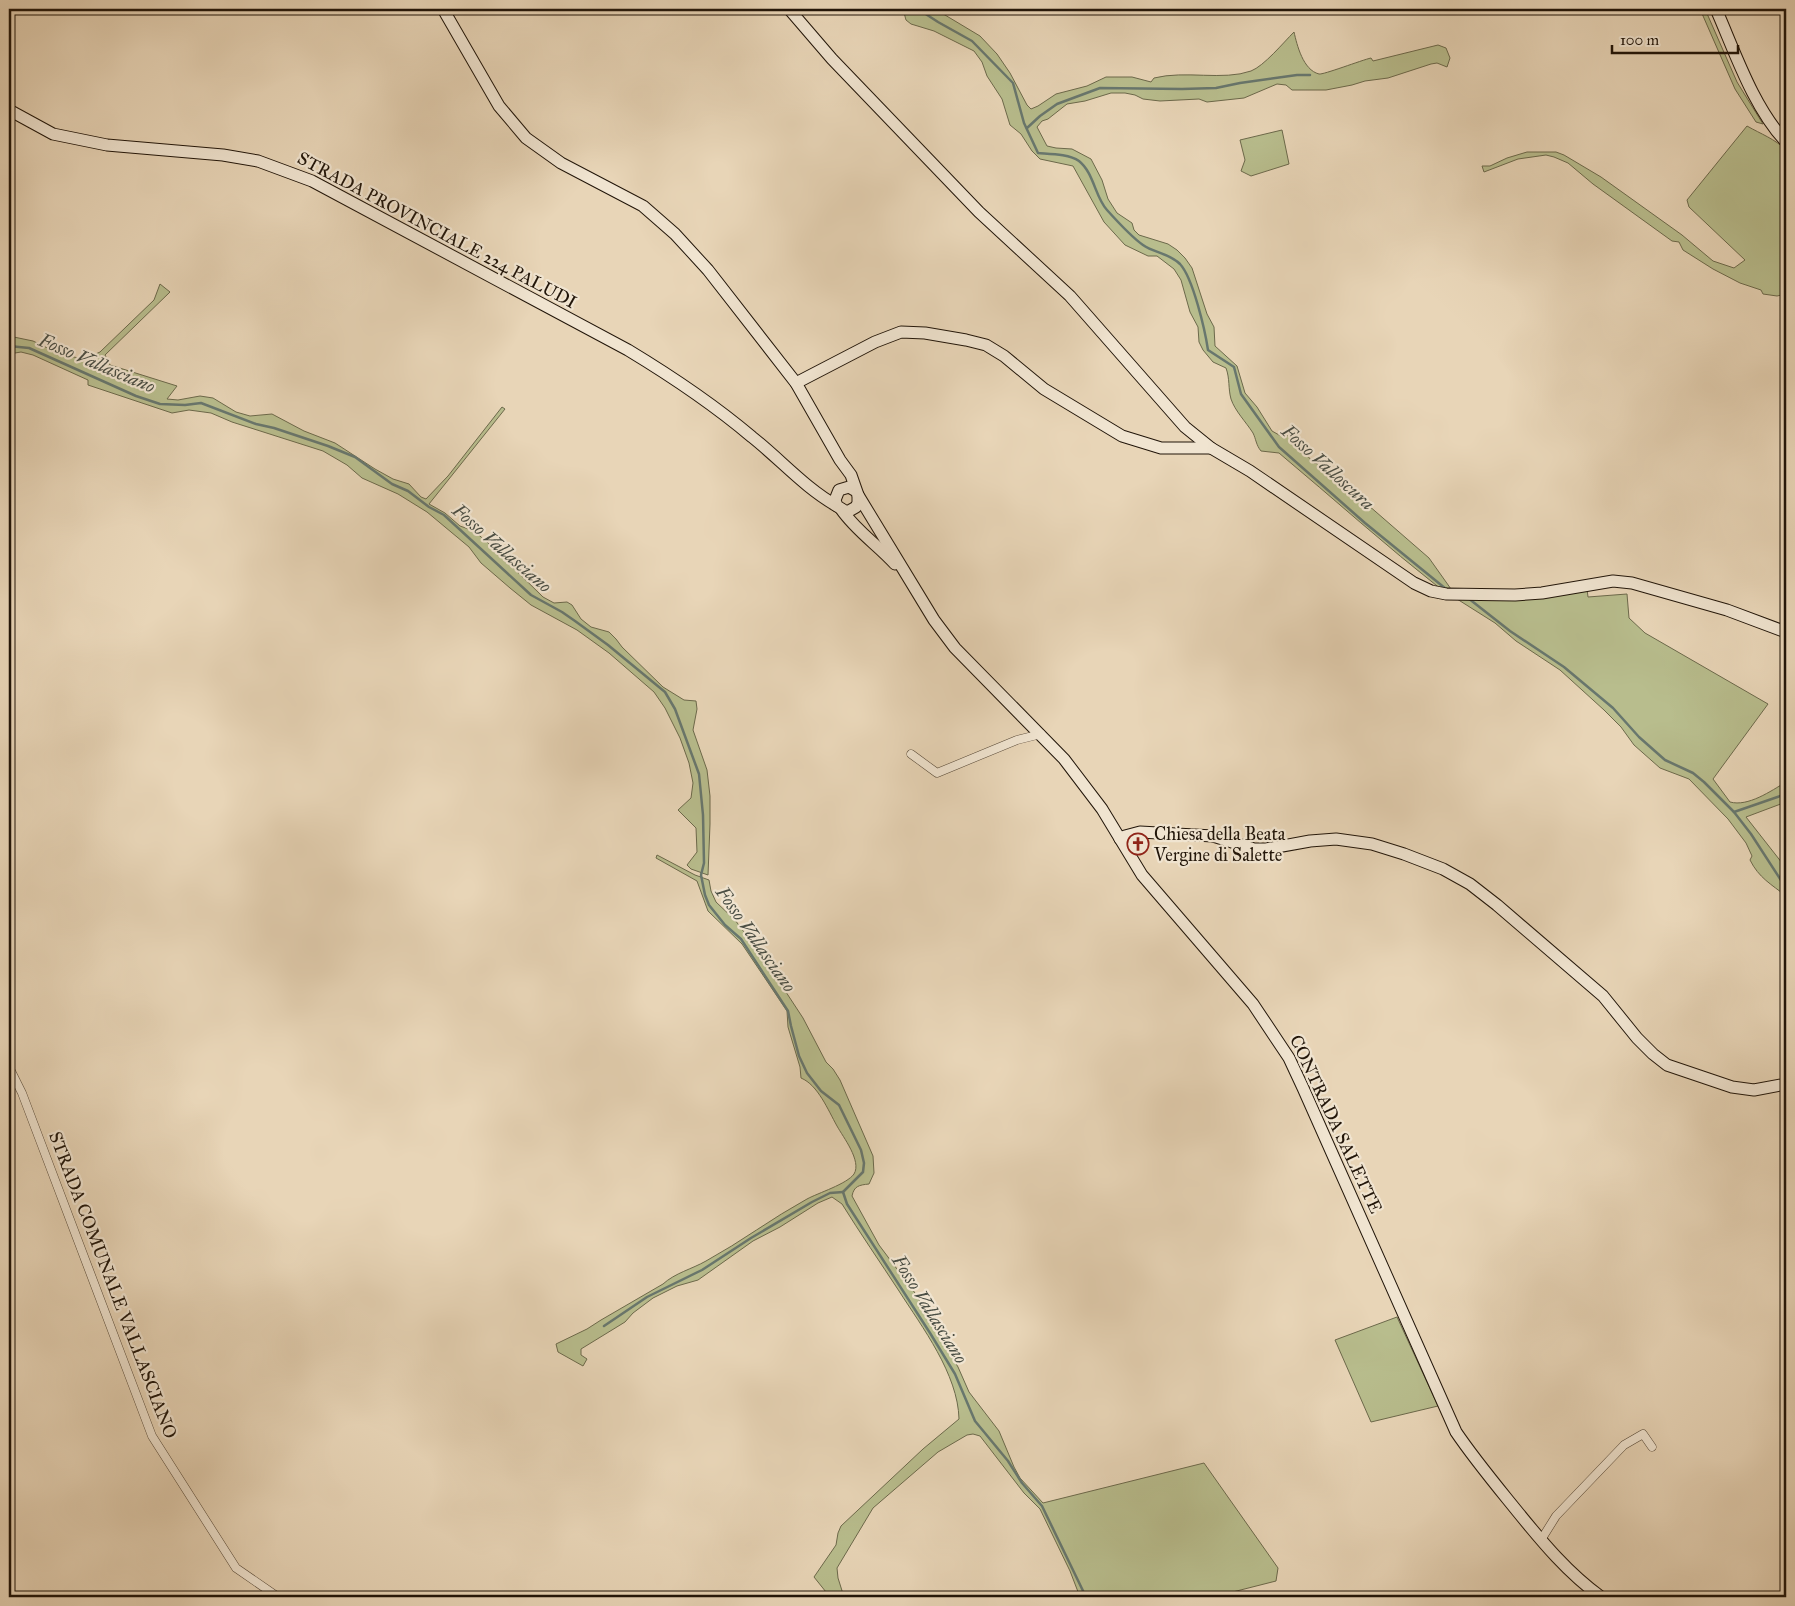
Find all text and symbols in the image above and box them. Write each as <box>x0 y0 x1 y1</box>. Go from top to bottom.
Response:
scale bar <box>1612 22 1739 54</box>
text: 100 m <box>1620 31 1660 49</box>
street label: STRADA PROVINCIALE 224 PALUDI <box>294 147 581 313</box>
water label: Fosso Vallasciano <box>34 328 159 398</box>
water label: Fosso Valloscura <box>1276 419 1379 515</box>
water label: Fosso Vallasciano <box>447 498 556 597</box>
place label: Chiesa della Beata Vergine di Salette <box>1153 823 1286 867</box>
church icon: Chiesa della Beata Vergine di Salette <box>1126 832 1150 856</box>
water label: Fosso Vallasciano <box>710 881 801 996</box>
street label: CONTRADA SALETTE <box>1285 1031 1387 1217</box>
street label: STRADA COMUNALE VALLASCIANO <box>44 1128 182 1442</box>
water label: Fosso Vallasciano <box>887 1249 973 1368</box>

